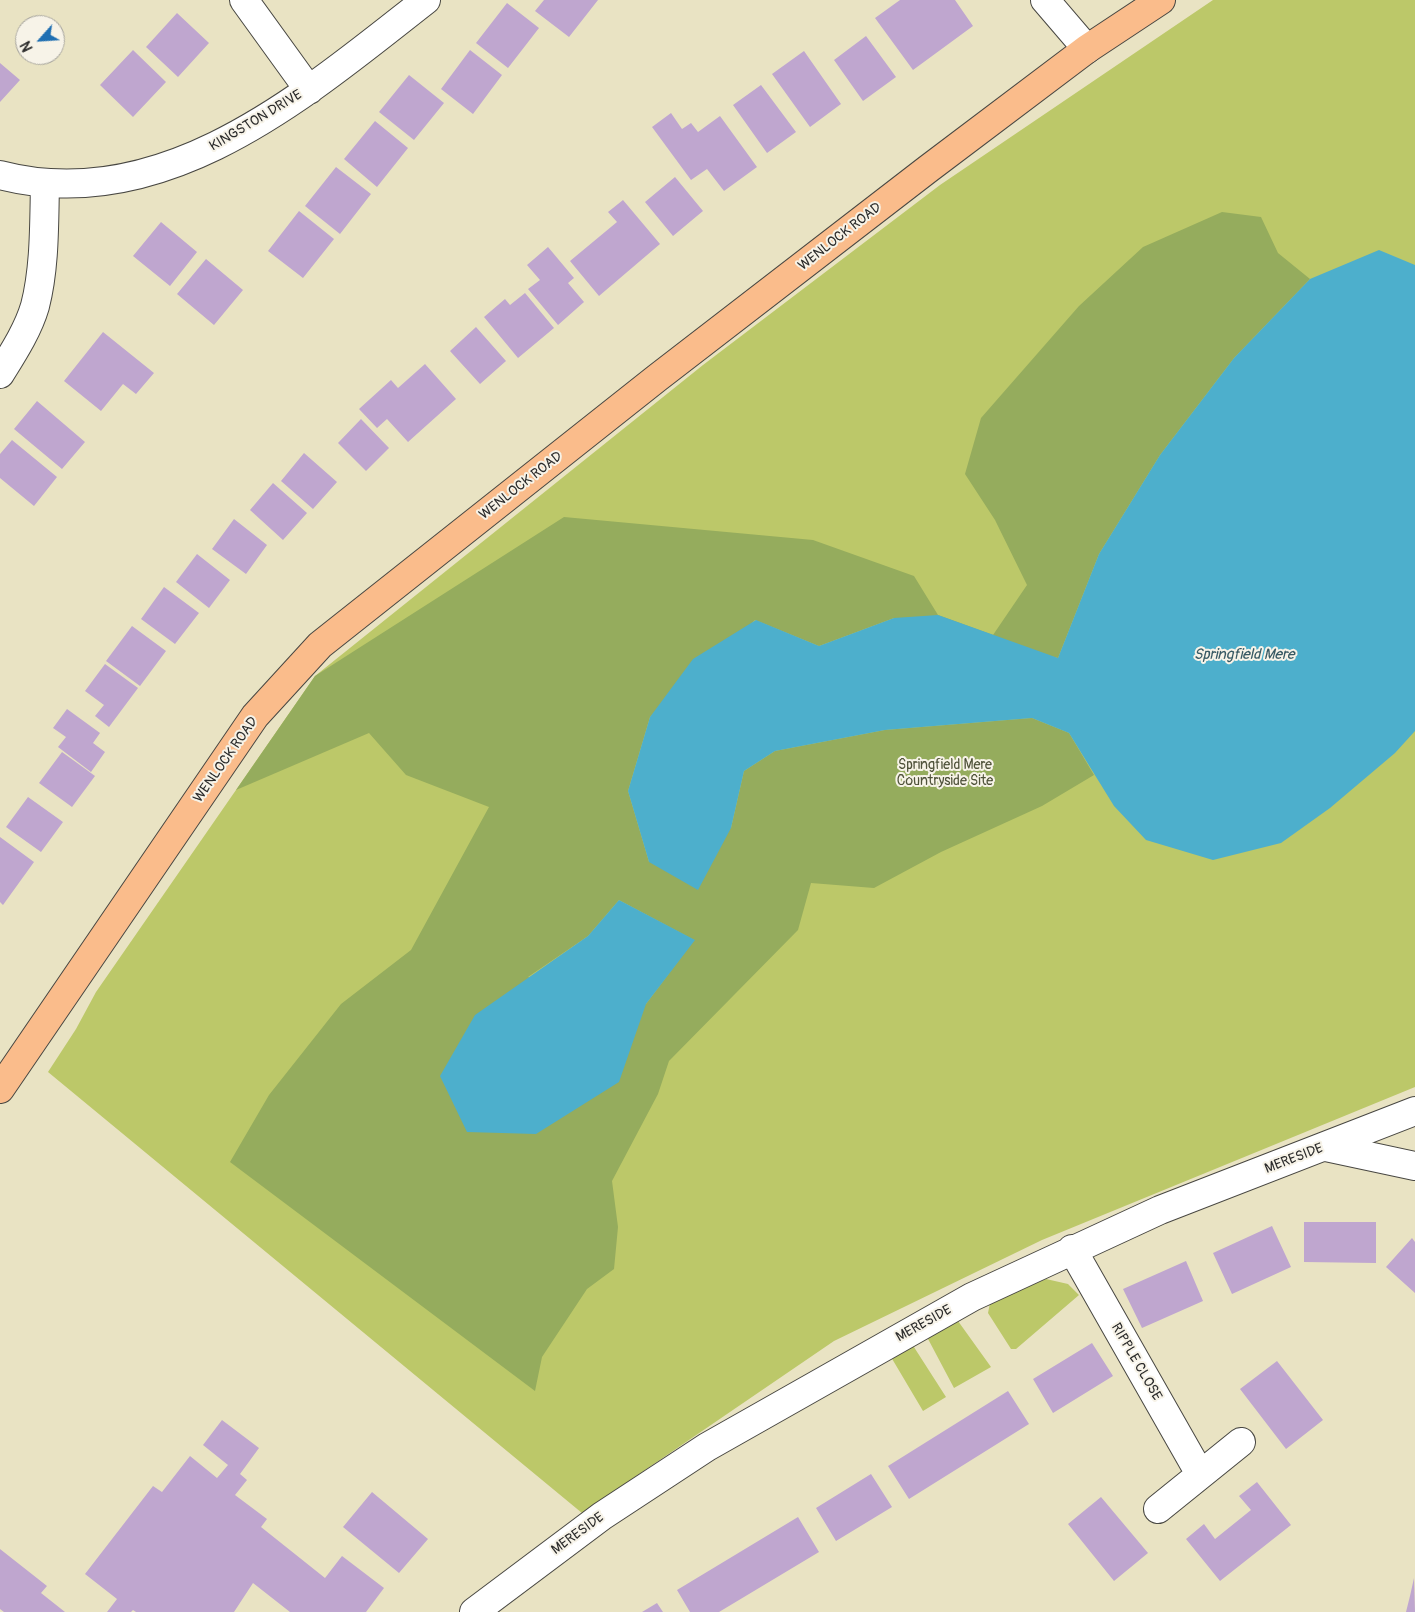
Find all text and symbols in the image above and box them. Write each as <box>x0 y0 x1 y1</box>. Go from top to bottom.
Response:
north arrow <box>15 15 65 65</box>
text: N <box>17 38 37 54</box>
street label: KINGSTON DRIVE <box>207 87 305 155</box>
street label: WENLOCK ROAD <box>795 199 885 275</box>
street label: WENLOCK ROAD <box>476 448 566 524</box>
water label: Springfield Mere <box>1194 646 1294 664</box>
street label: WENLOCK ROAD <box>190 714 262 806</box>
park label: Springfield Mere Countryside Site <box>897 757 993 790</box>
street label: MERESIDE <box>1263 1140 1325 1178</box>
street label: MERESIDE <box>893 1302 955 1346</box>
street label: RIPPLE CLOSE <box>1107 1320 1165 1404</box>
street label: MERESIDE <box>548 1509 608 1559</box>

